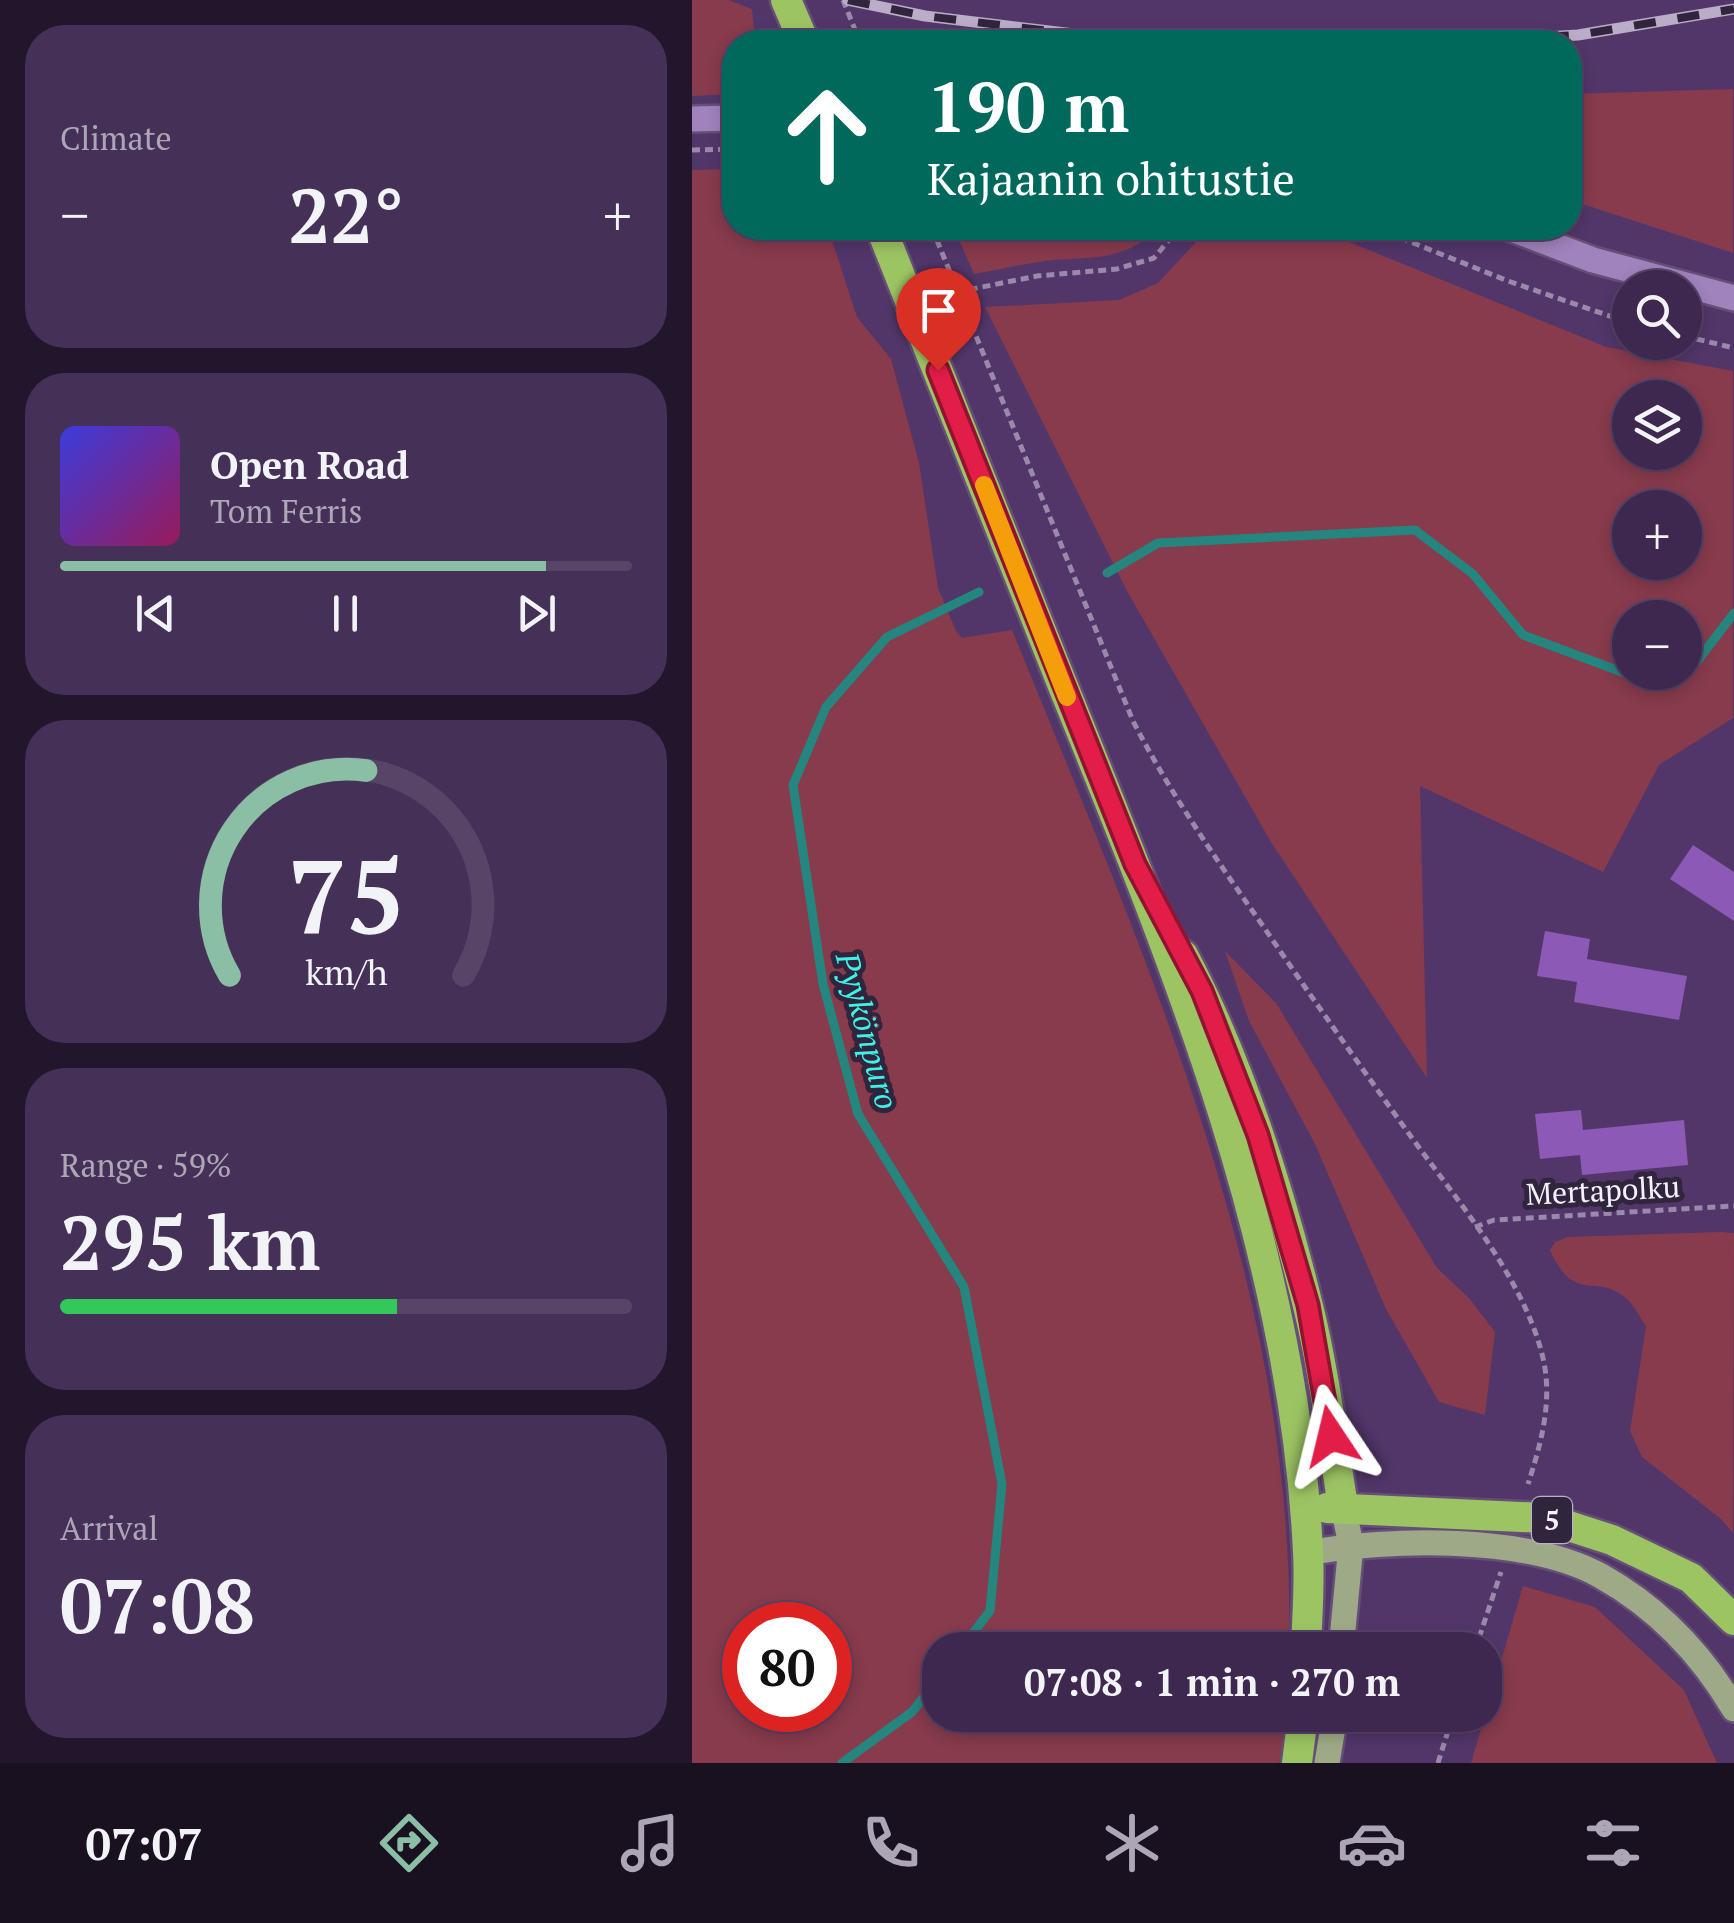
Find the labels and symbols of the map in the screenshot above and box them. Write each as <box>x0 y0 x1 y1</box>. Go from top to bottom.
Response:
pin <box>896 268 981 371</box>
water label: Pyykönpuro <box>827 947 909 1114</box>
street label: Mertapolku <box>1525 1166 1681 1214</box>
position arrow <box>1279 1384 1383 1488</box>
road number: 5 <box>1532 1497 1572 1543</box>
speed limit sign: 80 <box>722 1602 852 1732</box>

